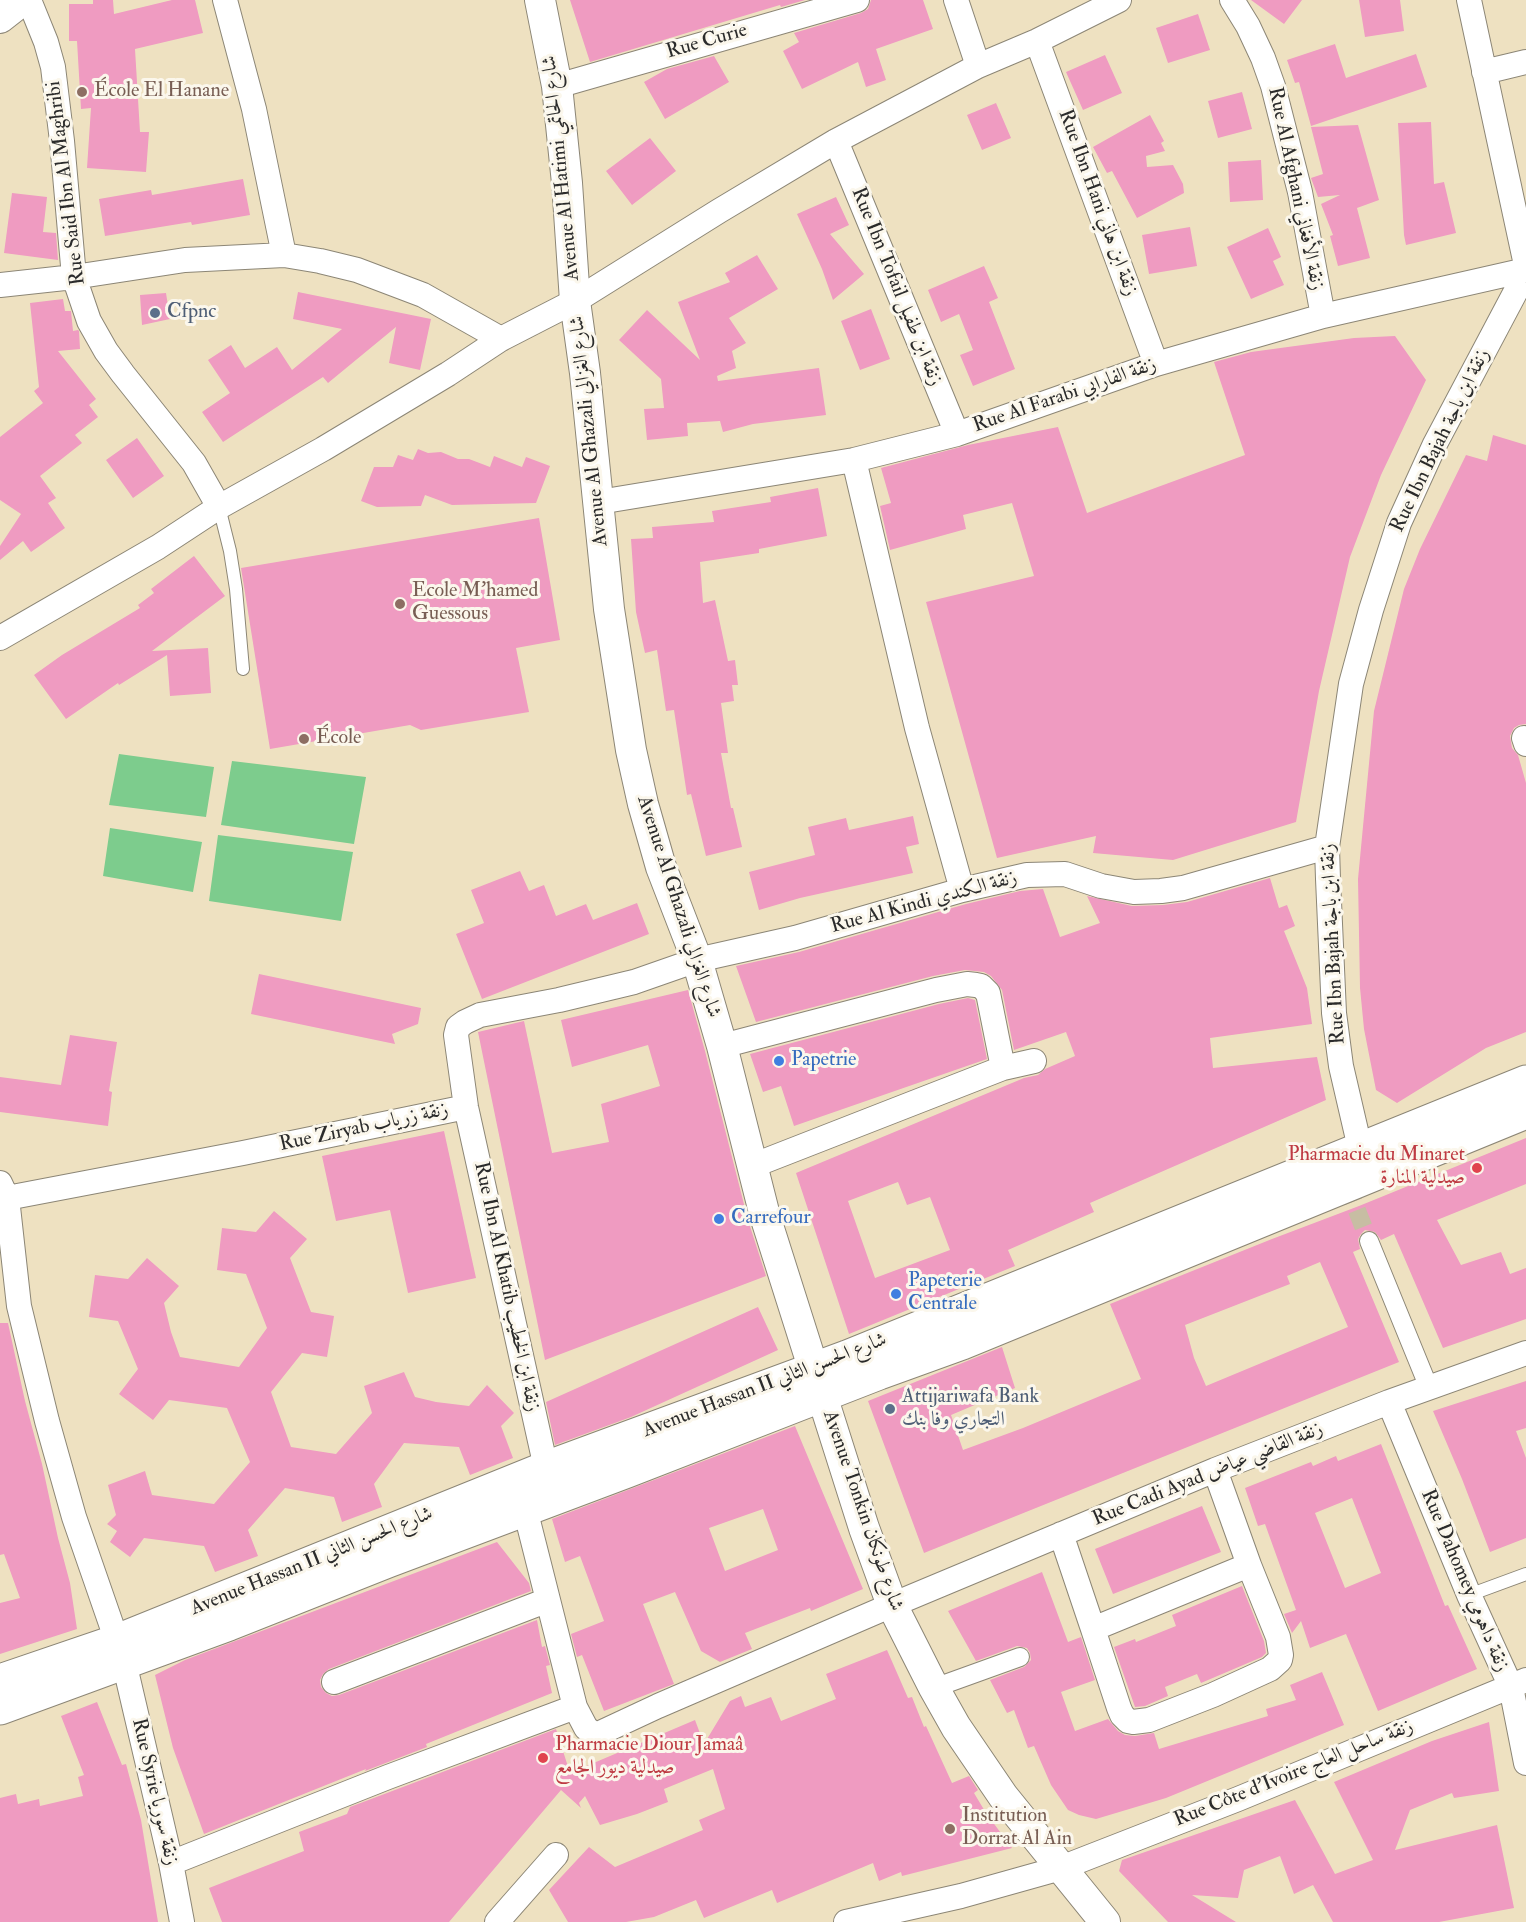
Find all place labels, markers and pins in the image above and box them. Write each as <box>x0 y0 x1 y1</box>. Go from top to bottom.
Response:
place label: École El Hanane <box>94 80 229 104</box>
marker: École El Hanane <box>75 85 89 99</box>
place label: Cfpnc <box>167 301 216 325</box>
marker: Cfpnc <box>148 306 162 320</box>
place label: Ecole M'hamed Guessous <box>412 580 538 627</box>
marker: Ecole M'hamed Guessous <box>393 597 407 611</box>
place label: École <box>316 727 361 751</box>
marker: École <box>297 732 311 746</box>
place label: Papetrie <box>791 1049 856 1073</box>
marker: Papetrie <box>772 1054 786 1068</box>
place label: Pharmacie du Minaret صيدلية المنارة <box>1288 1144 1465 1191</box>
marker: Pharmacie du Minaret صيدلية المنارة <box>1470 1161 1484 1175</box>
place label: Carrefour <box>731 1207 811 1231</box>
marker: Carrefour <box>712 1212 726 1226</box>
place label: Papeterie Centrale <box>908 1270 982 1317</box>
marker: Papeterie Centrale <box>889 1287 903 1301</box>
place label: Attijariwafa Bank التجاري وفا بنك <box>902 1386 1039 1433</box>
marker: Attijariwafa Bank التجاري وفا بنك <box>883 1402 897 1416</box>
place label: Pharmacie Diour Jamaâ صيدلية ديور الجامع <box>555 1734 743 1781</box>
marker: Pharmacie Diour Jamaâ صيدلية ديور الجامع <box>536 1751 550 1765</box>
place label: Institution Dorrat Al Ain <box>962 1805 1072 1852</box>
marker: Institution Dorrat Al Ain <box>943 1822 957 1836</box>

